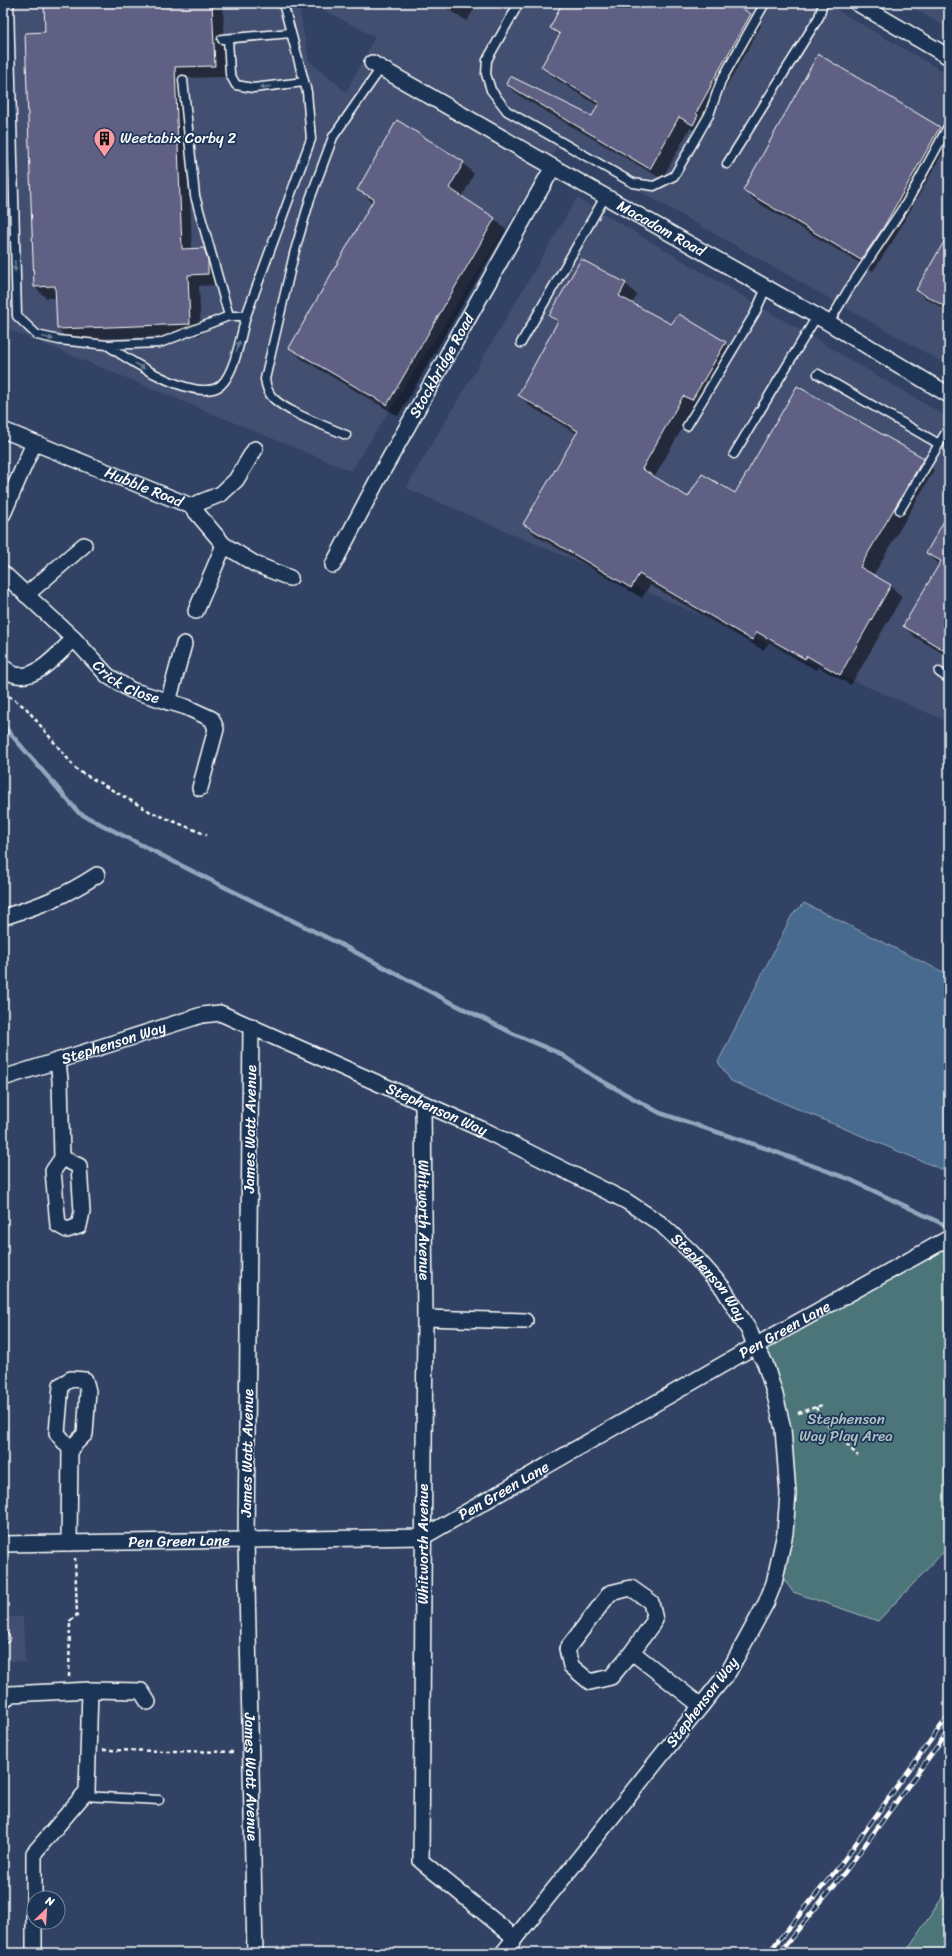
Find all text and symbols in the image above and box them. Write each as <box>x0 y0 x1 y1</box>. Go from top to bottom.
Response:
one-way arrow <box>259 84 271 90</box>
building icon: Weetabix Corby 2 <box>91 125 117 158</box>
place label: Weetabix Corby 2 <box>120 125 237 151</box>
street label: Macadam Road <box>612 193 711 264</box>
one-way arrow <box>12 260 19 272</box>
street label: Stockbridge Road <box>402 308 482 423</box>
one-way arrow <box>42 335 54 341</box>
one-way arrow <box>235 339 241 351</box>
one-way arrow <box>134 363 146 369</box>
street label: Hubble Road <box>101 459 188 515</box>
street label: Crick Close <box>86 654 163 711</box>
street label: Stephenson Way <box>58 1014 169 1072</box>
street label: James Watt Avenue <box>236 1065 264 1194</box>
street label: Stephenson Way <box>382 1075 492 1143</box>
street label: Whitworth Avenue <box>411 1160 438 1280</box>
street label: Stephenson Way <box>665 1226 753 1326</box>
street label: Pen Green Lane <box>734 1293 836 1366</box>
street label: James Watt Avenue <box>233 1389 261 1518</box>
park label: Stephenson Way Play Area <box>799 1406 893 1449</box>
street label: Pen Green Lane <box>453 1454 554 1527</box>
street label: Whitworth Avenue <box>410 1484 436 1604</box>
street label: Pen Green Lane <box>128 1527 230 1555</box>
street label: Stephenson Way <box>659 1651 745 1753</box>
street label: James Watt Avenue <box>237 1712 266 1841</box>
north arrow <box>26 1890 66 1930</box>
text: N <box>42 1891 58 1912</box>

